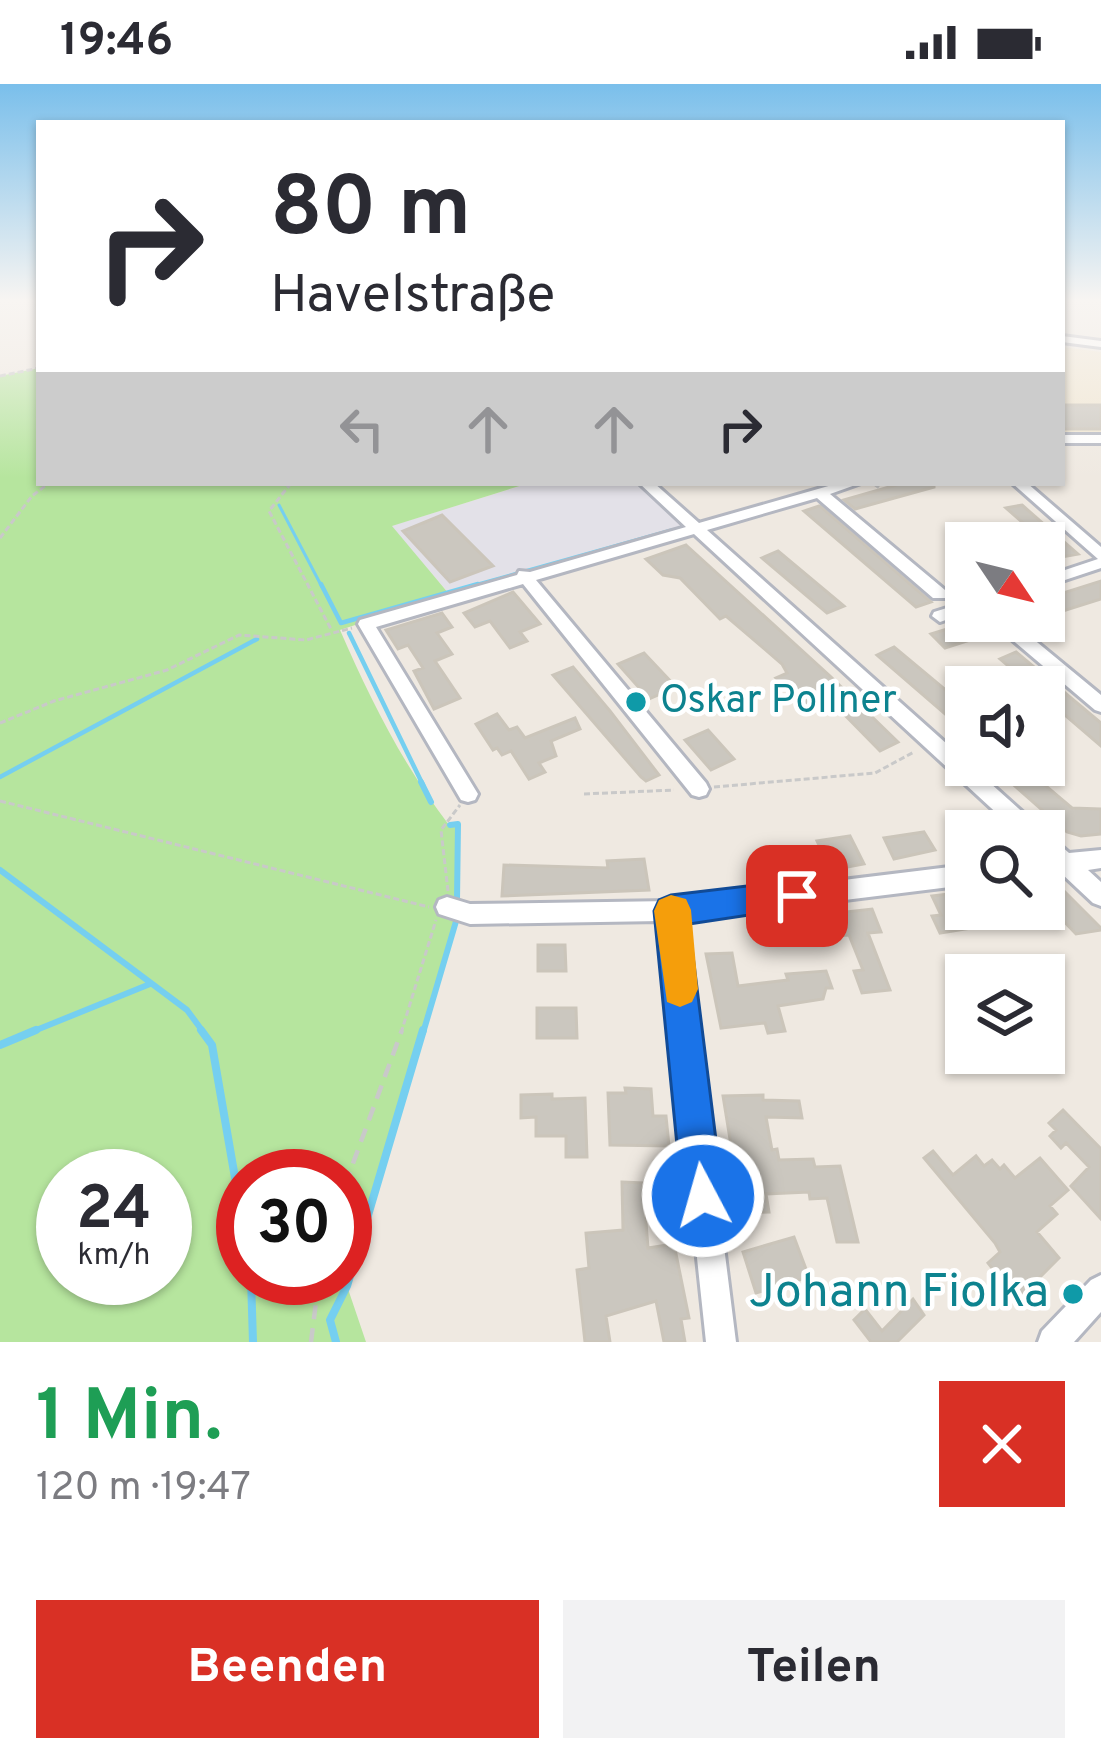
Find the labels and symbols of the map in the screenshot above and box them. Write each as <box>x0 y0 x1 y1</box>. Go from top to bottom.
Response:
north arrow <box>945 522 1065 642</box>
place label: Oskar Pollner <box>660 678 897 727</box>
marker: Oskar Pollner <box>623 689 649 715</box>
pin <box>746 845 848 947</box>
position arrow <box>640 1133 766 1259</box>
speed limit sign: 30 <box>216 1149 372 1305</box>
place label: Johann Fiolka <box>749 1264 1049 1324</box>
marker: Johann Fiolka <box>1060 1281 1086 1307</box>

